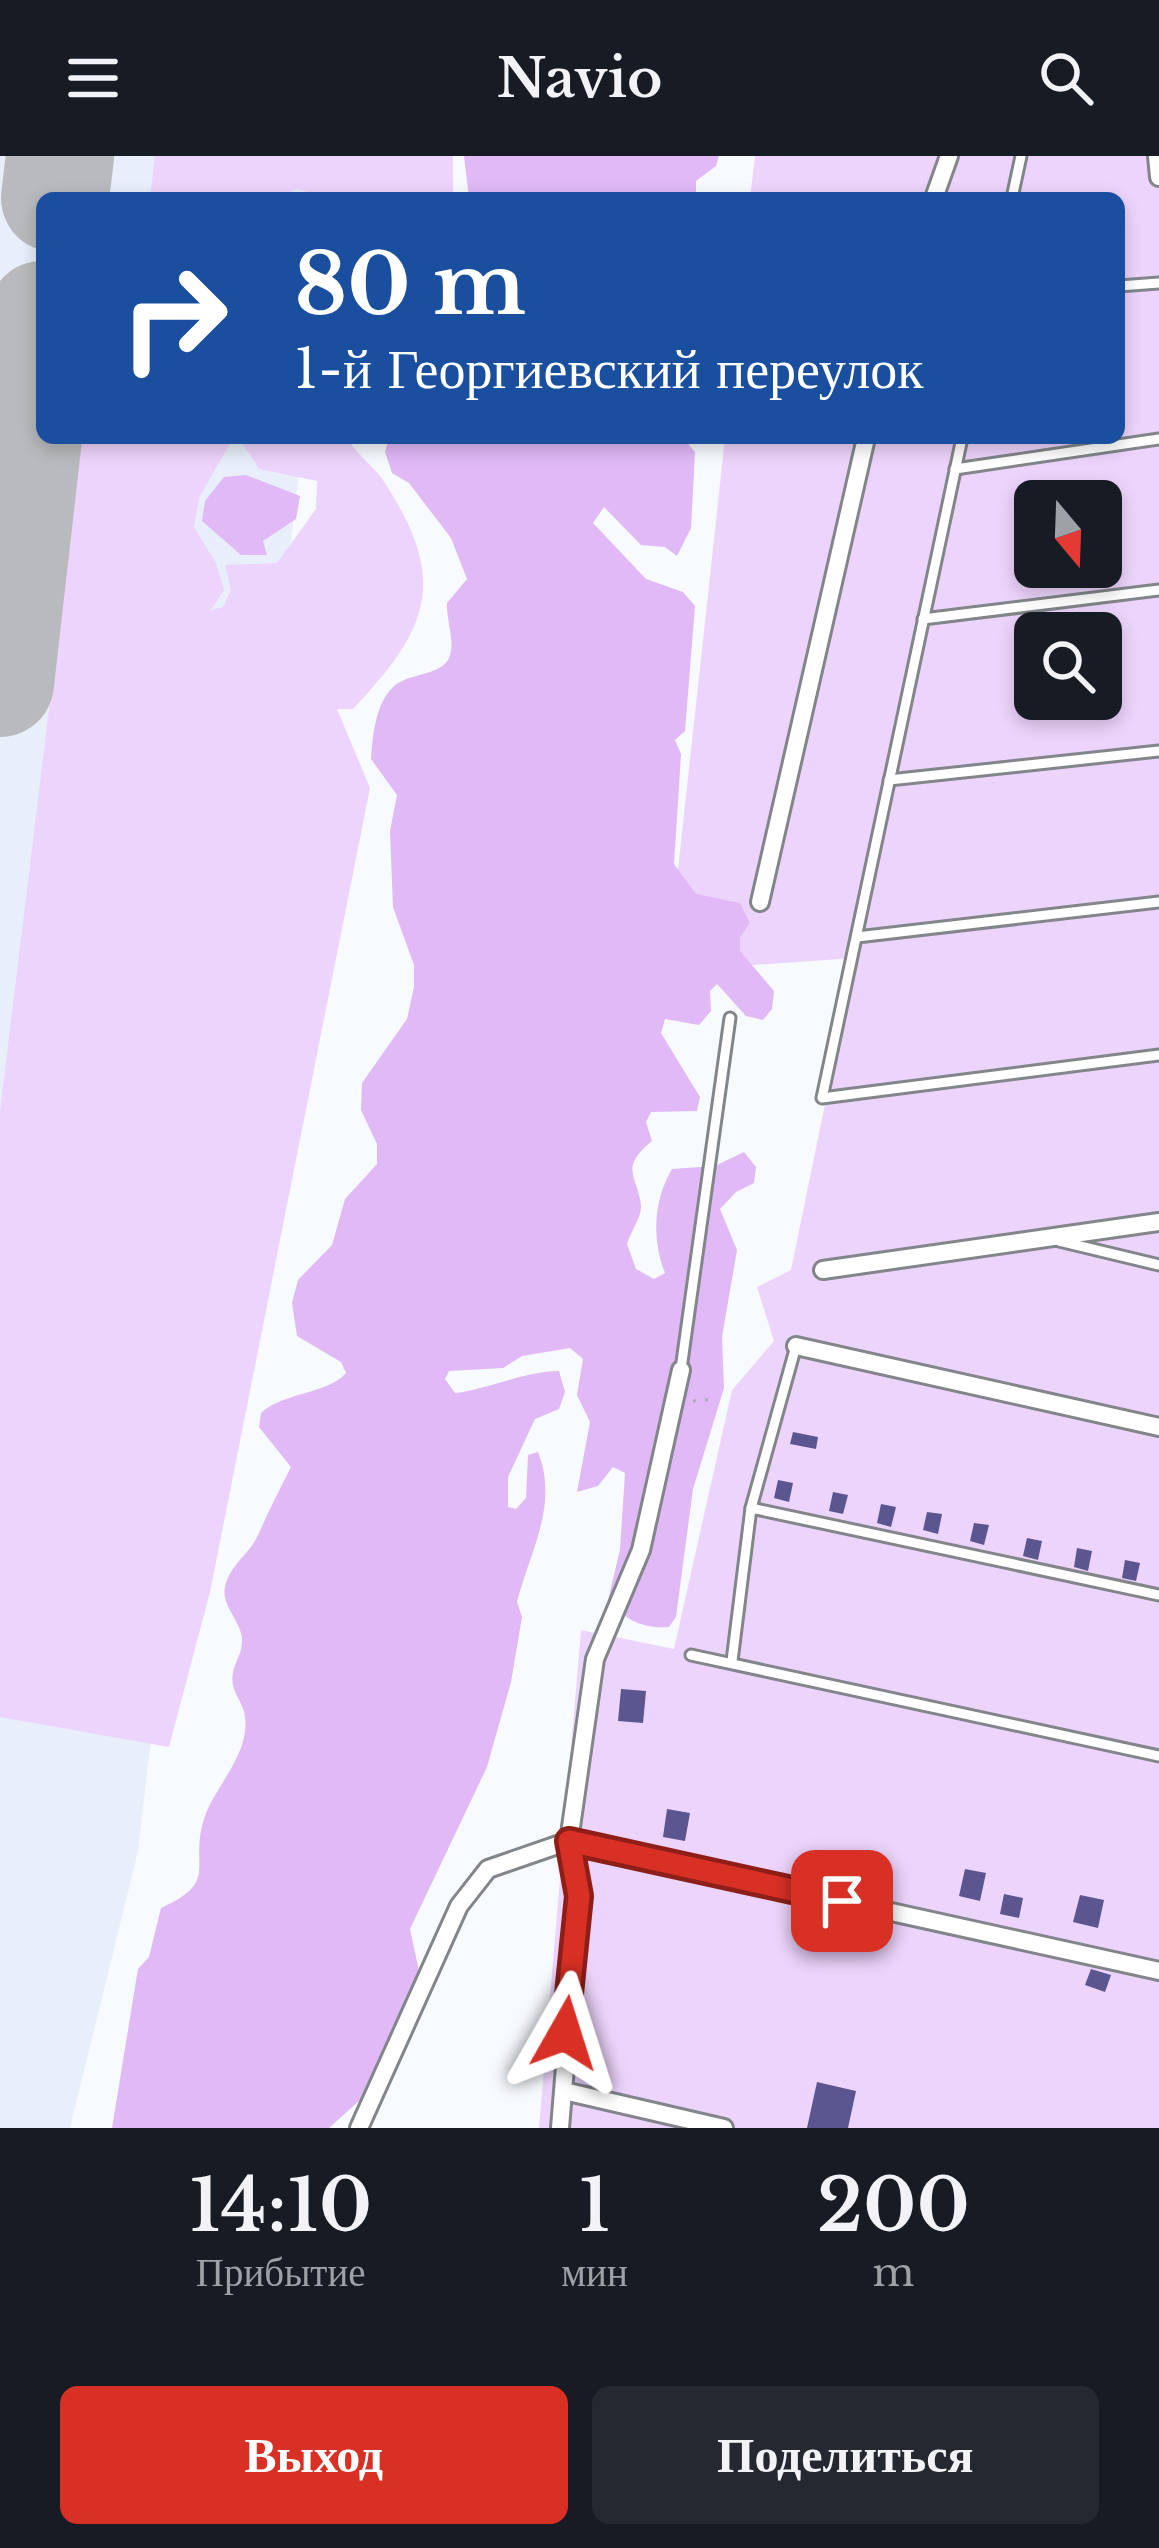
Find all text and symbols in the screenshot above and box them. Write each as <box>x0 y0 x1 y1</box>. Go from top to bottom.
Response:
icon: menu <box>60 45 126 111</box>
text: Navio <box>497 45 662 112</box>
icon: search <box>1033 45 1099 111</box>
text: 80 m <box>294 233 526 337</box>
icon: right <box>96 240 252 396</box>
text: 1-й Георгиевский переулок <box>294 336 924 403</box>
north arrow <box>1014 480 1122 588</box>
map controls <box>1014 480 1122 720</box>
button: search <box>1014 612 1122 720</box>
pin <box>791 1850 893 1952</box>
icon: arrive <box>809 1868 875 1934</box>
position arrow <box>502 1970 628 2096</box>
text: 14:10 <box>189 2161 372 2250</box>
text: 1 <box>579 2161 610 2250</box>
text: 200 <box>817 2161 970 2250</box>
text: Прибытие <box>196 2248 366 2297</box>
text: мин <box>561 2248 628 2297</box>
text: m <box>872 2248 914 2297</box>
button: Выход <box>60 2386 568 2524</box>
button: Поделиться <box>592 2386 1099 2524</box>

